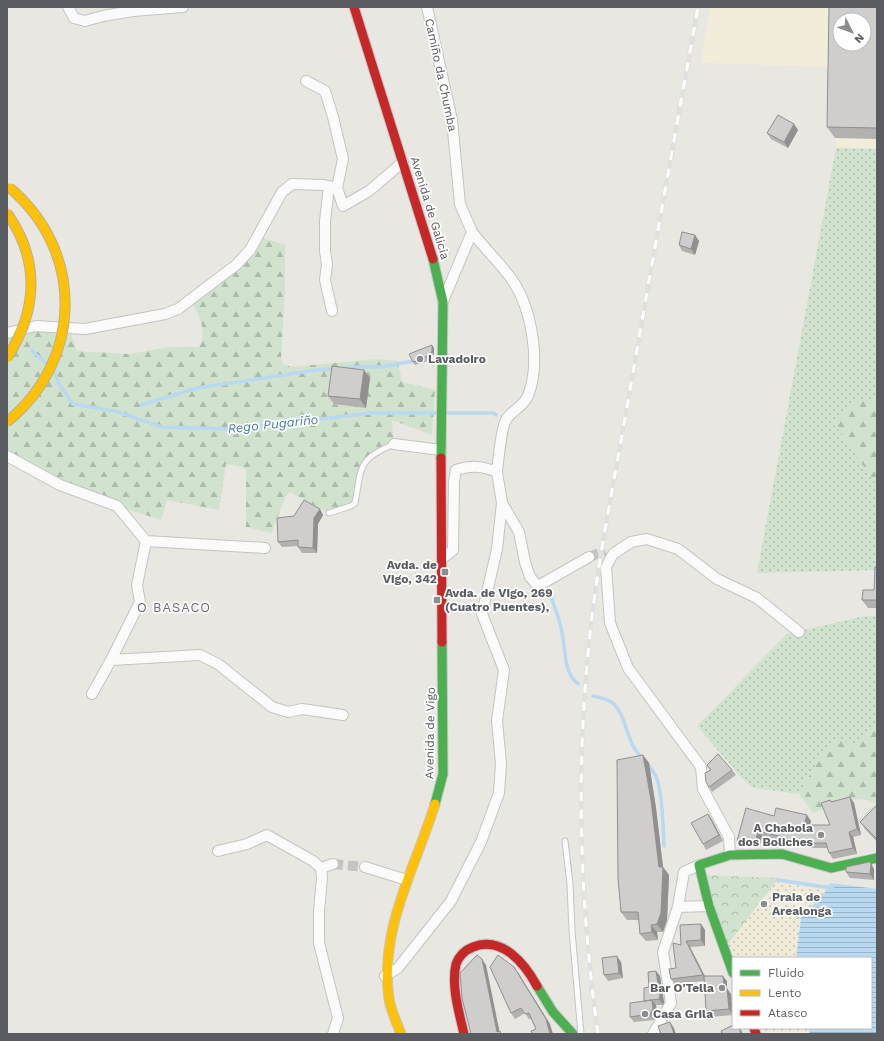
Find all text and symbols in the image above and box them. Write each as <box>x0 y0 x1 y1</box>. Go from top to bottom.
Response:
north arrow <box>832 12 872 52</box>
street label: Camiño da Chumba <box>422 17 460 133</box>
text: N <box>852 31 867 46</box>
street label: Avenida de Galicia <box>408 155 452 261</box>
place label: Lavadoiro <box>428 352 486 366</box>
marker: Lavadoiro <box>415 354 425 364</box>
water label: Rego Pugariño <box>227 412 319 436</box>
place label: Avda. de Vigo, 342 <box>383 558 437 586</box>
marker: Avda. de Vigo, 342 <box>440 567 450 577</box>
place label: Avda. de Vigo, 269 (Cuatro Puentes), <box>445 586 553 614</box>
marker: Avda. de Vigo, 269 (Cuatro Puentes), <box>432 595 442 605</box>
district label: O BASACO <box>137 600 211 615</box>
street label: Avenida de Vigo <box>422 687 438 779</box>
place label: A Chabola dos Boliches <box>738 821 814 849</box>
marker: A Chabola dos Boliches <box>816 830 826 840</box>
place label: Praia de Arealonga <box>772 890 831 918</box>
marker: Praia de Arealonga <box>759 899 769 909</box>
legend <box>732 957 872 1029</box>
text: Fluido <box>768 966 804 980</box>
place label: Bar O'Tella <box>650 981 714 995</box>
marker: Bar O'Tella <box>717 983 727 993</box>
text: Lento <box>768 986 802 1000</box>
text: Atasco <box>768 1006 808 1020</box>
place label: Casa Grila <box>653 1007 713 1021</box>
marker: Casa Grila <box>640 1009 650 1019</box>

